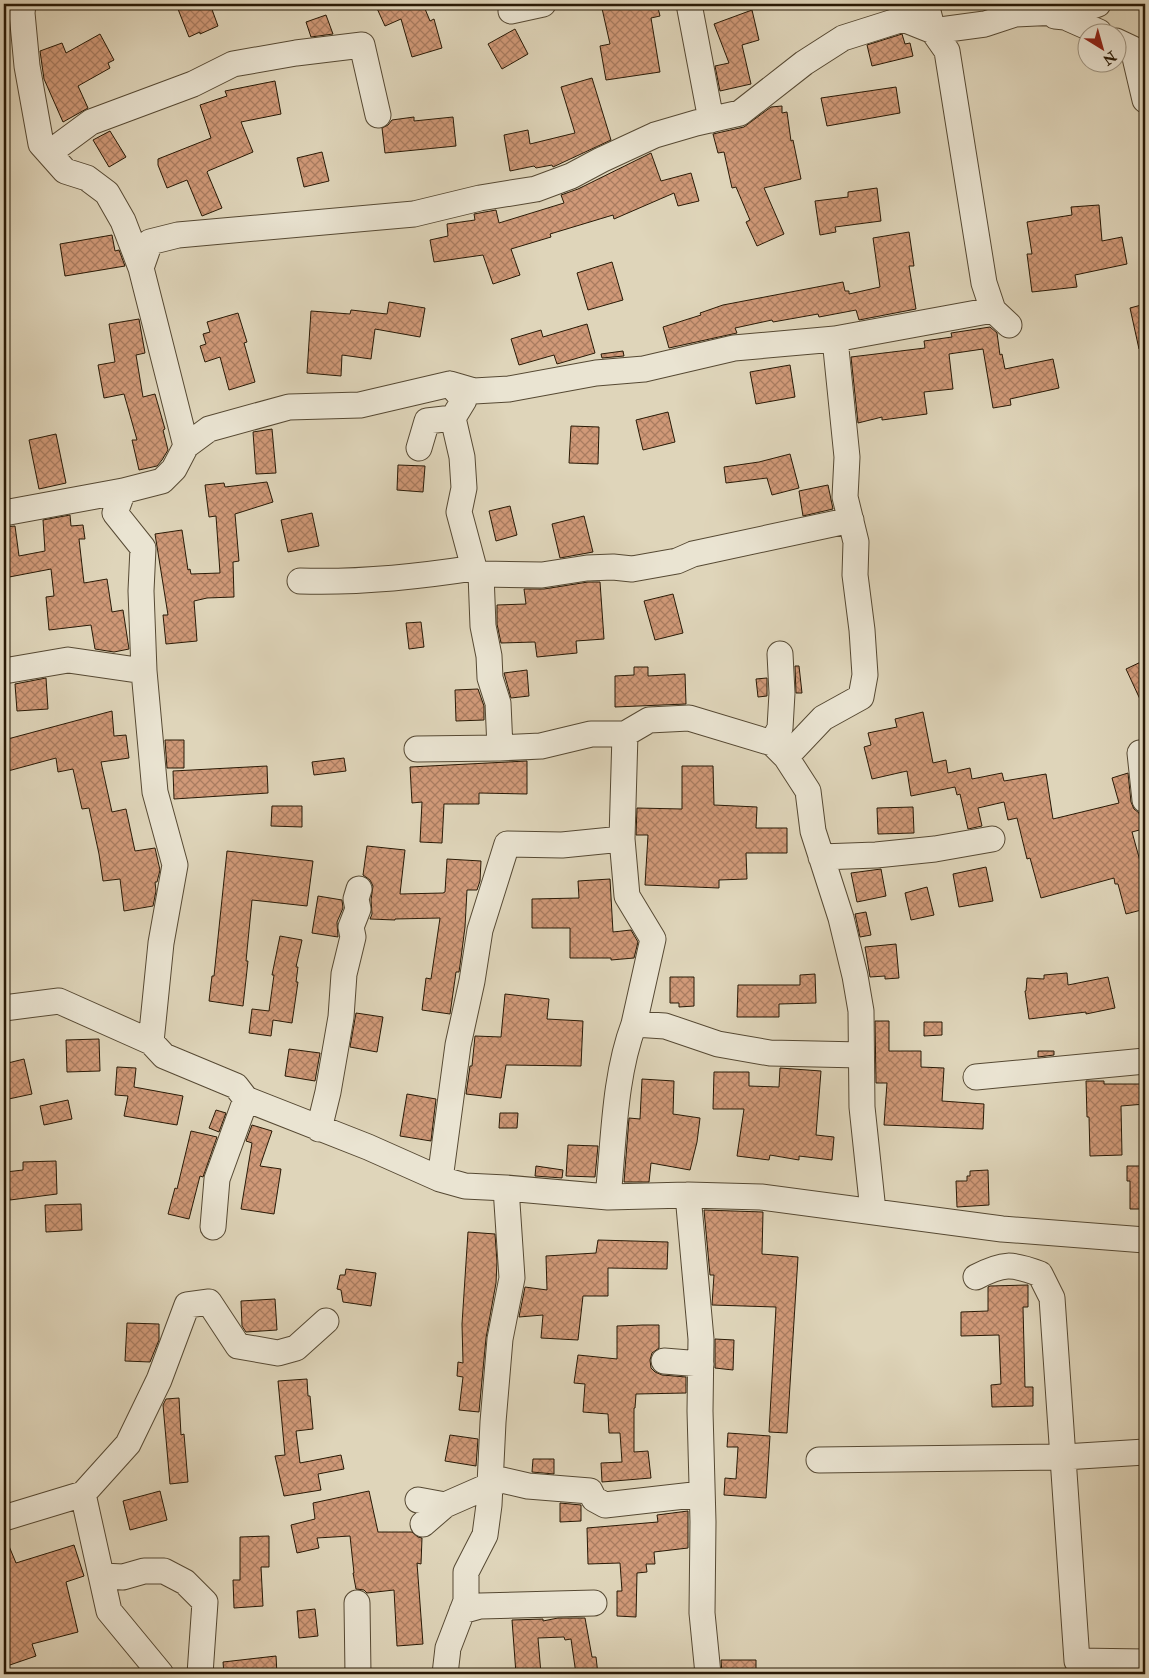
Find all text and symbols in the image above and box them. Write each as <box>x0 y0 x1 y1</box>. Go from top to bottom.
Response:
north arrow <box>1076 22 1126 72</box>
text: N <box>1099 47 1120 69</box>

